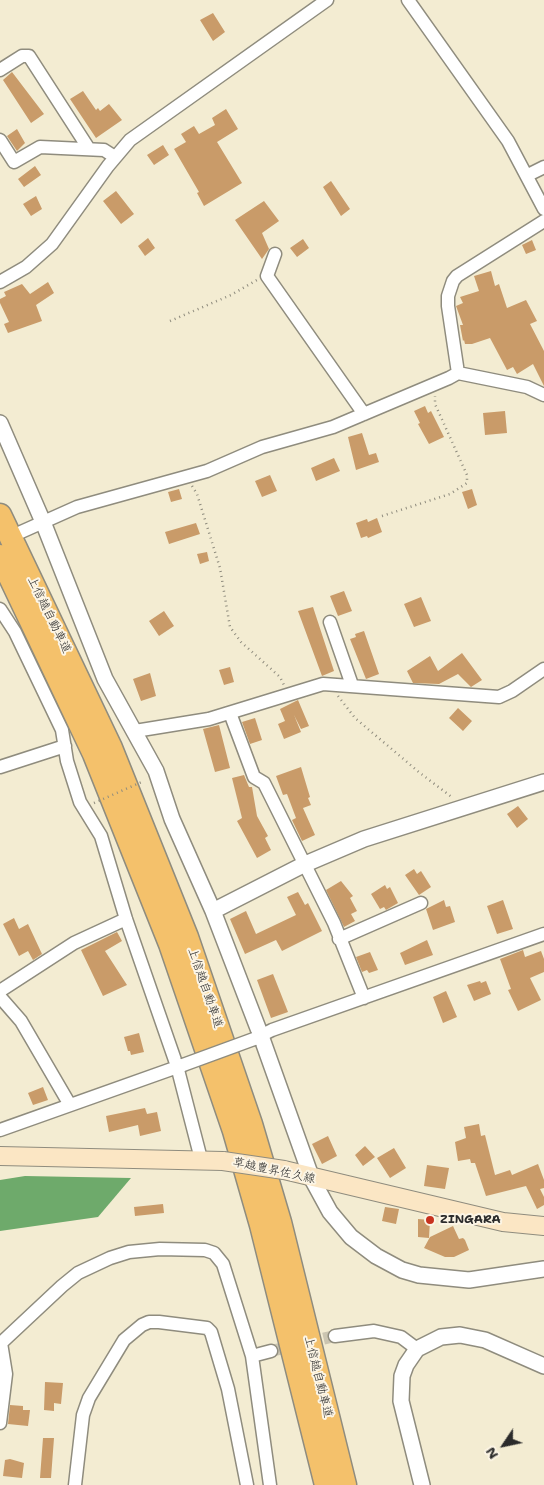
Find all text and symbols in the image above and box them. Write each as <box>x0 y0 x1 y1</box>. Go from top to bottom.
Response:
street label: 上信越自動車道 <box>24 574 74 656</box>
street label: 上信越自動車道 <box>185 946 225 1030</box>
street label: 草越豊昇佐久線 <box>231 1155 317 1187</box>
place label: ZINGARA <box>440 1213 501 1227</box>
marker: ZINGARA <box>424 1214 436 1226</box>
street label: 上信越自動車道 <box>301 1335 335 1419</box>
north arrow <box>479 1420 529 1470</box>
text: N <box>481 1444 502 1463</box>

